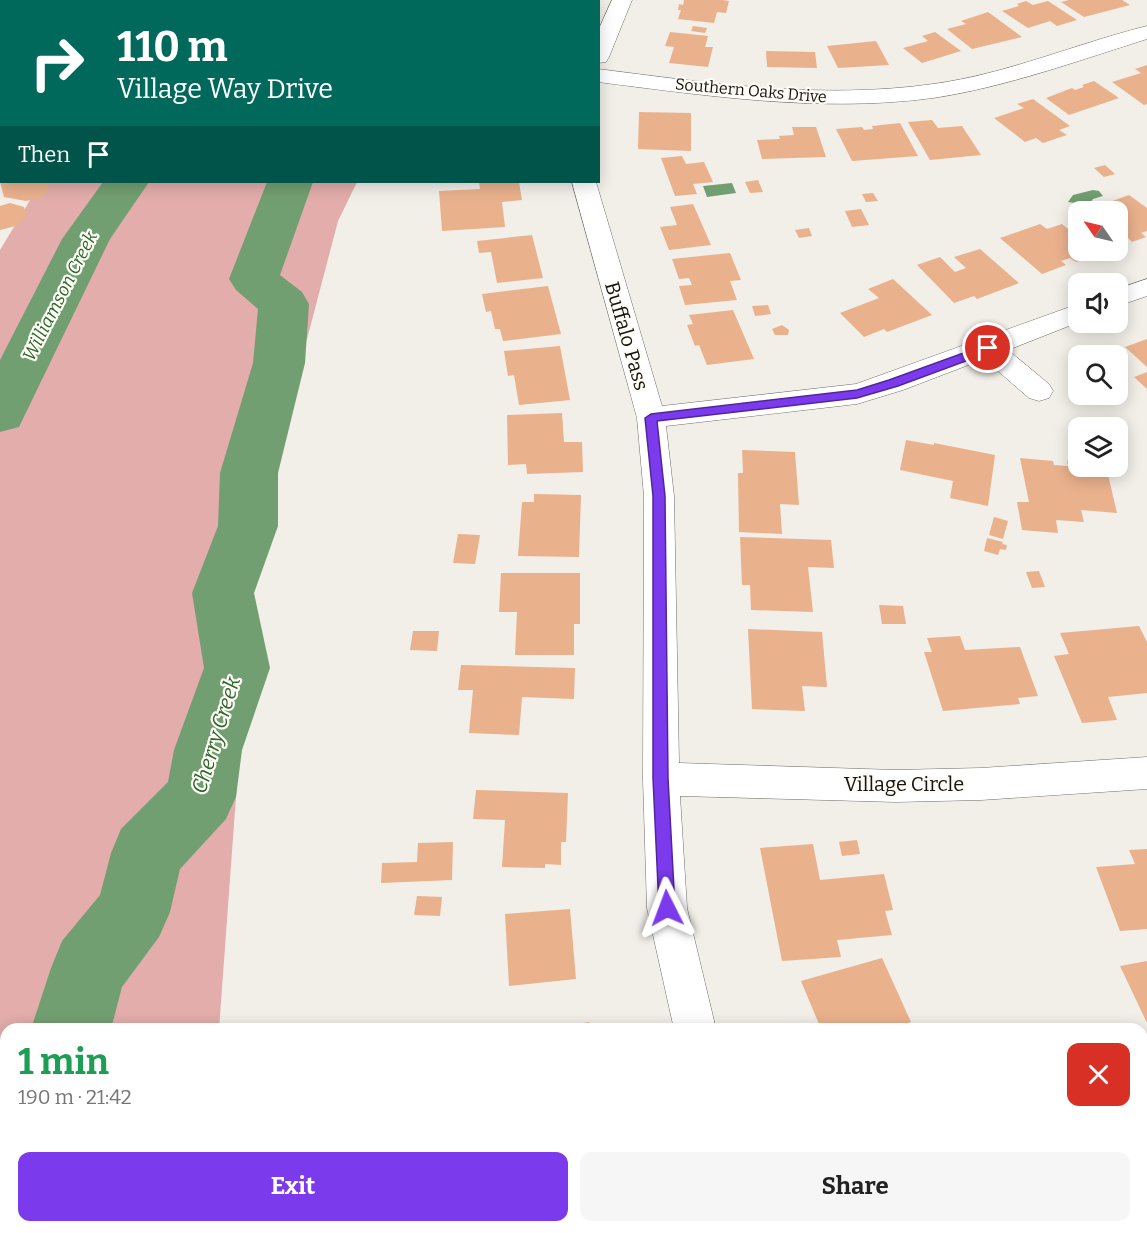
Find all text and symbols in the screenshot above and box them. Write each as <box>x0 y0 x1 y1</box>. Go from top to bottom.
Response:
text: 110 m <box>117 22 228 72</box>
icon: right <box>18 24 96 102</box>
text: Village Way Drive <box>117 73 333 105</box>
street label: Southern Oaks Drive <box>674 74 828 107</box>
icon: arrive <box>82 138 115 171</box>
text: Then <box>18 141 70 168</box>
north arrow <box>1068 201 1128 261</box>
map controls <box>1068 201 1128 477</box>
water label: Williamson Creek <box>18 227 102 364</box>
button: sound <box>1068 273 1128 333</box>
street label: Buffalo Pass <box>600 279 654 393</box>
pin <box>962 322 1013 373</box>
icon: arrive <box>971 331 1004 364</box>
button: search <box>1068 345 1128 405</box>
button: layers <box>1068 417 1128 477</box>
water label: Cherry Creek <box>186 673 246 797</box>
street label: Village Circle <box>844 772 964 796</box>
position arrow <box>635 876 699 940</box>
text: 1 min <box>18 1040 109 1084</box>
button: close <box>1067 1043 1130 1106</box>
text: 190 m · 21:42 <box>18 1085 132 1109</box>
button: Exit <box>18 1152 568 1221</box>
button: Share <box>580 1152 1130 1221</box>

